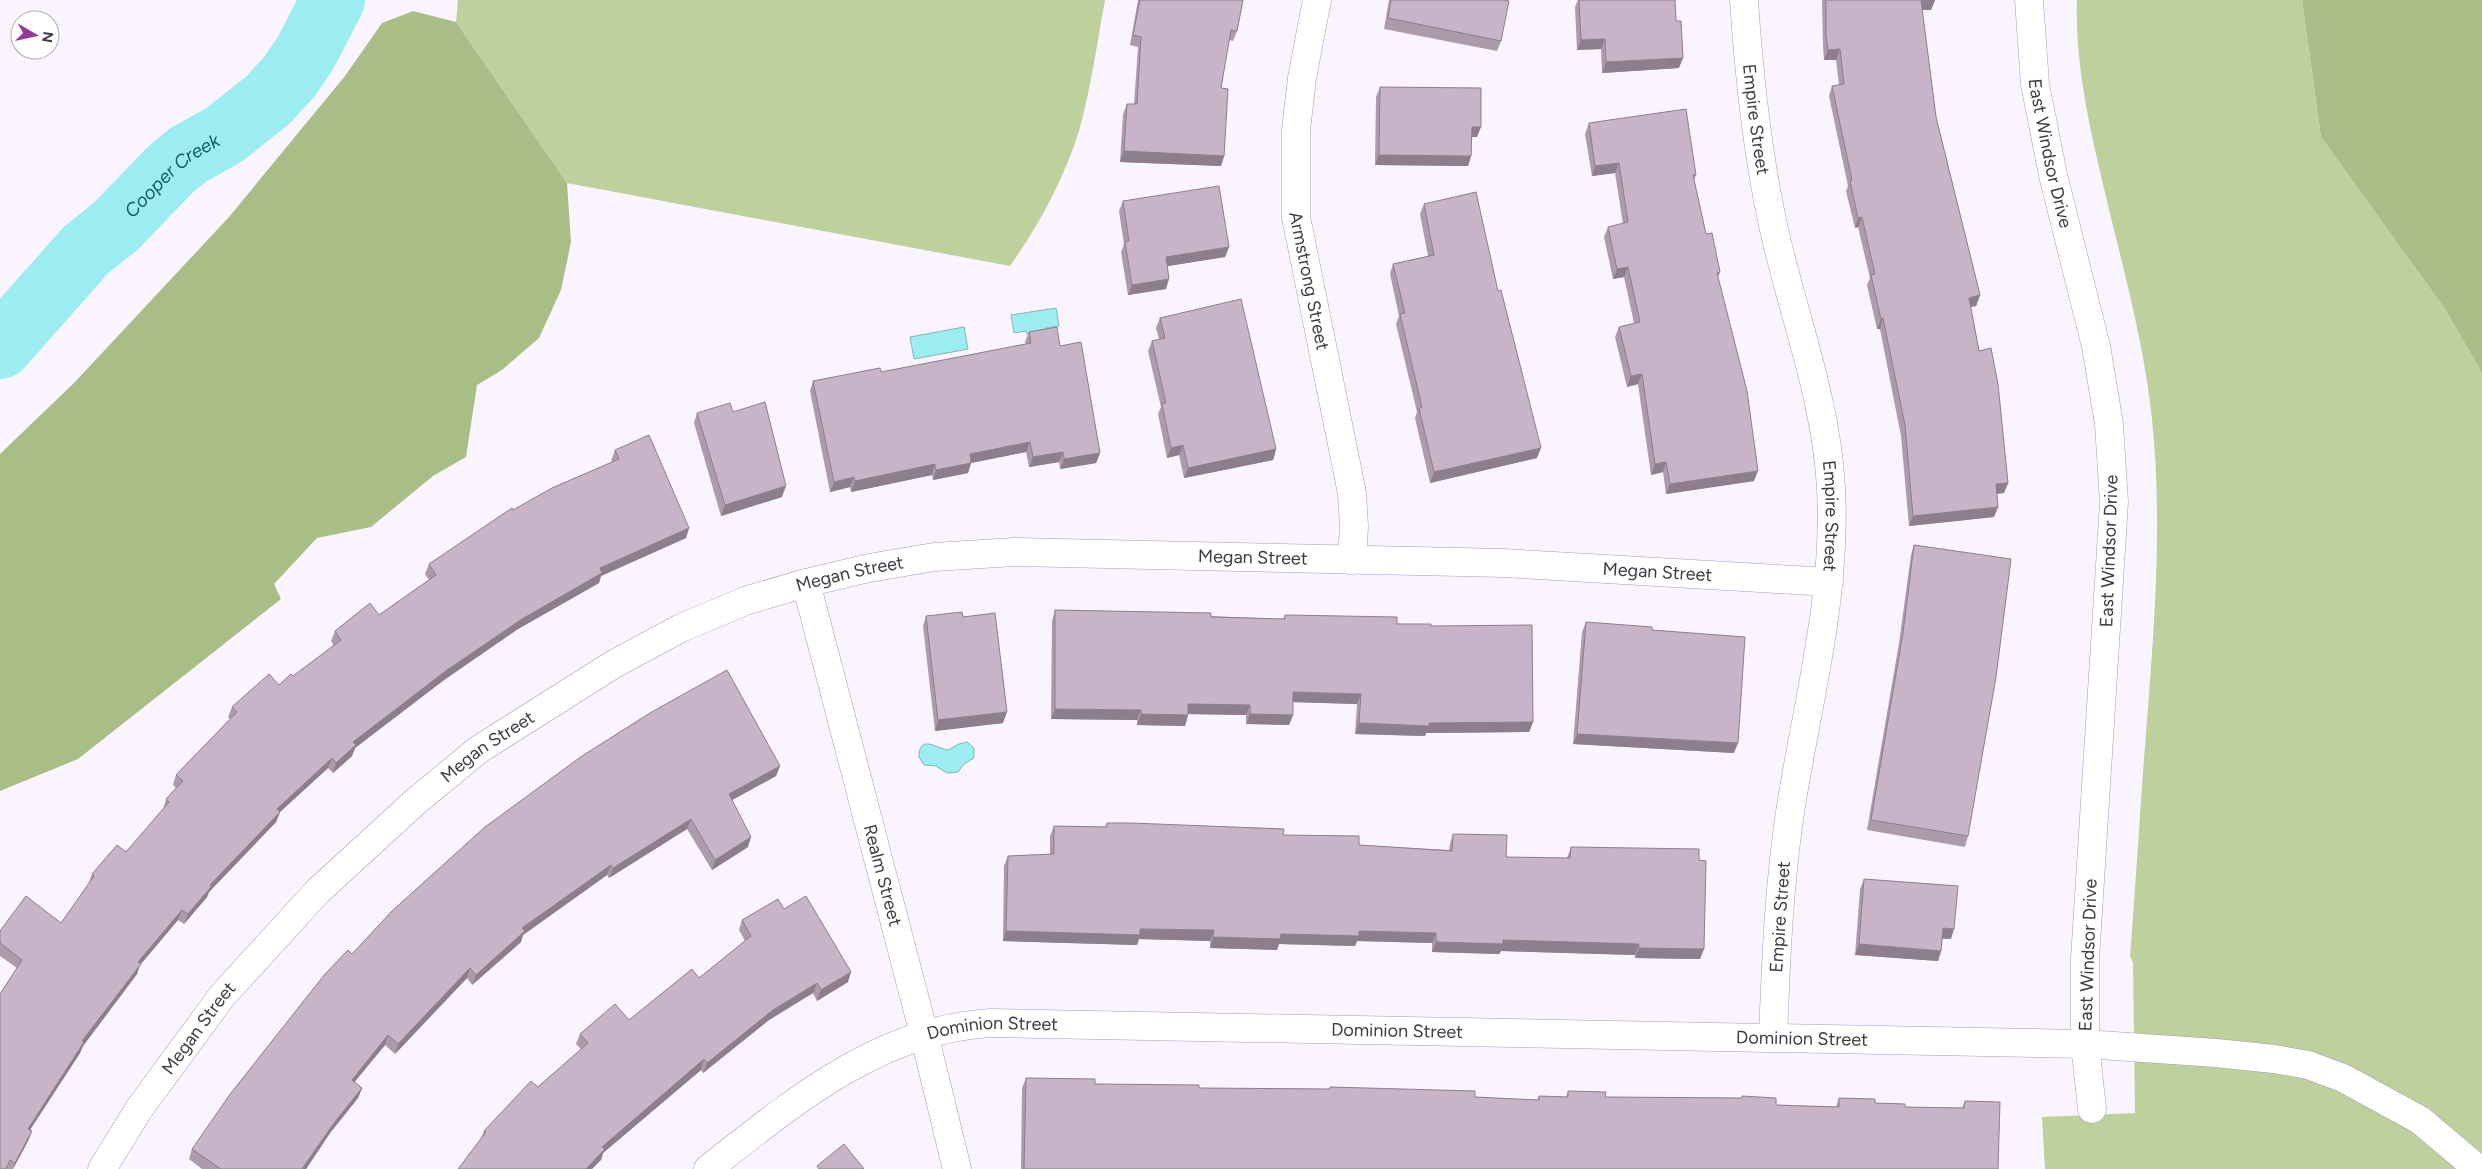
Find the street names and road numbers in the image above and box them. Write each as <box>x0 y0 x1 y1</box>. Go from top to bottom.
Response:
street label: Empire Street <box>1738 63 1774 177</box>
street label: East Windsor Drive <box>2024 78 2077 231</box>
street label: Armstrong Street <box>1284 210 1334 352</box>
street label: Empire Street <box>1818 459 1843 573</box>
street label: East Windsor Drive <box>2095 474 2123 628</box>
street label: Megan Street <box>1198 545 1308 570</box>
street label: Megan Street <box>793 551 905 596</box>
street label: Megan Street <box>1602 558 1713 586</box>
street label: Megan Street <box>436 706 539 787</box>
street label: Realm Street <box>859 822 906 929</box>
street label: Empire Street <box>1765 860 1795 973</box>
street label: East Windsor Drive <box>2074 878 2102 1032</box>
street label: Megan Street <box>157 977 240 1079</box>
street label: Dominion Street <box>924 1012 1058 1045</box>
street label: Dominion Street <box>1331 1019 1463 1043</box>
street label: Dominion Street <box>1736 1026 1868 1051</box>

